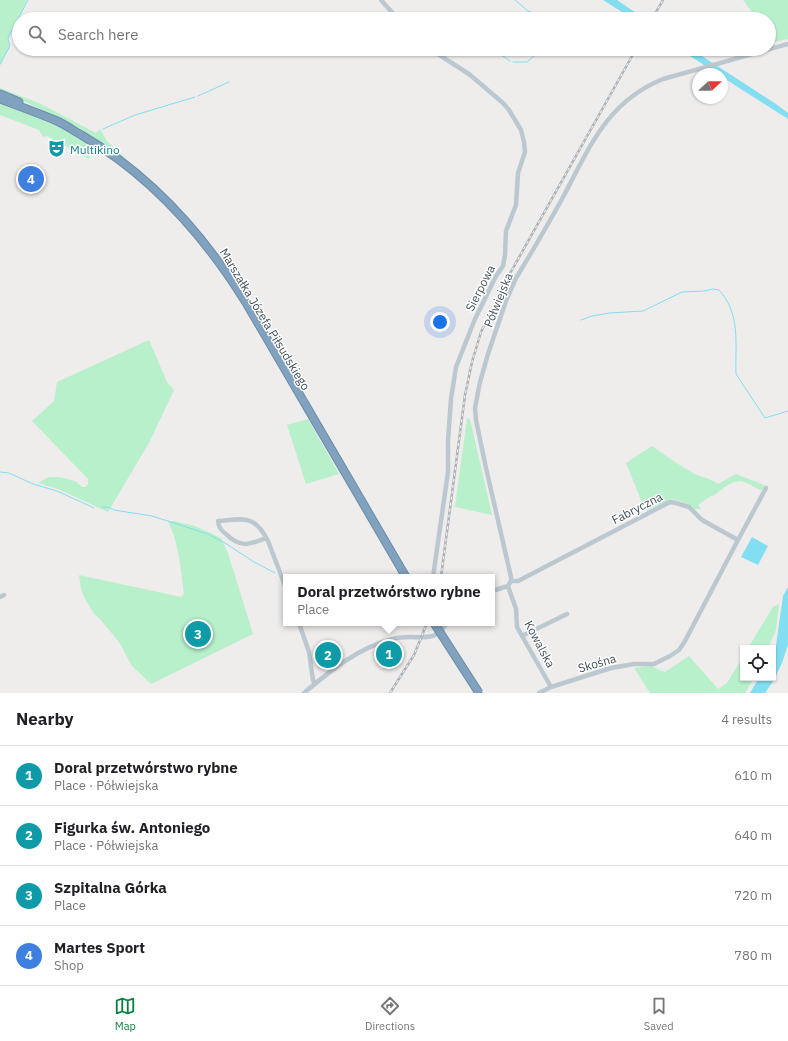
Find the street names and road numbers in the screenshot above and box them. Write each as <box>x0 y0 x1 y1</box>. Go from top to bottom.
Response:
street label: Marszałka Józefa Piłsudskiego <box>217 245 314 393</box>
street label: Sierpowa <box>462 262 498 314</box>
street label: Półwiejska <box>480 270 516 329</box>
street label: Fabryczna <box>609 489 665 527</box>
street label: Kowalska <box>521 618 559 671</box>
street label: Skośna <box>576 650 618 676</box>

